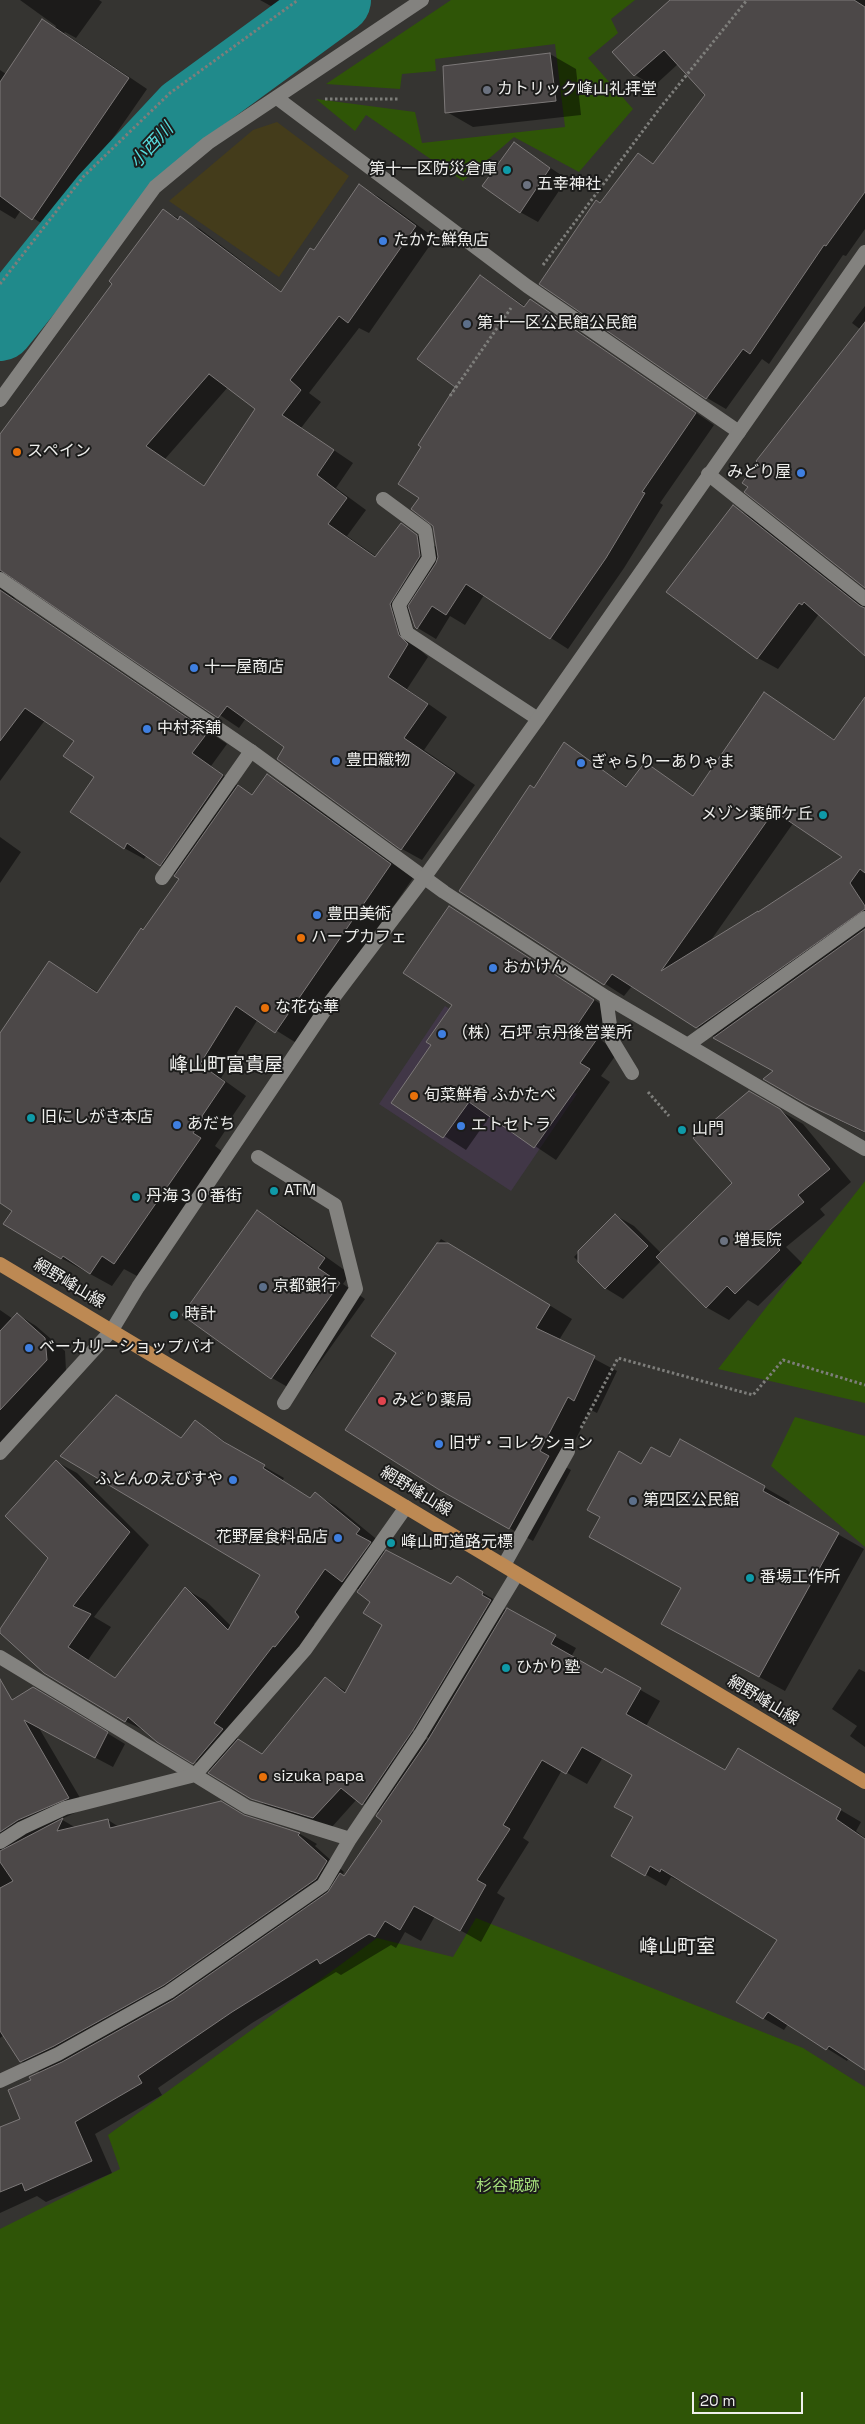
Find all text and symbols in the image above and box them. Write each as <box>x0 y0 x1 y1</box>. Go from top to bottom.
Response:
place label: カトリック峰山礼拝堂 <box>497 80 657 100</box>
marker: カトリック峰山礼拝堂 <box>481 84 493 96</box>
water label: 小西川 <box>126 119 178 173</box>
place label: 第十一区防災倉庫 <box>369 160 497 180</box>
marker: 第十一区防災倉庫 <box>501 164 513 176</box>
place label: 五幸神社 <box>537 175 601 195</box>
marker: 五幸神社 <box>521 179 533 191</box>
place label: たかた鮮魚店 <box>393 231 489 251</box>
marker: たかた鮮魚店 <box>377 235 389 247</box>
place label: 第十一区公民館公民館 <box>477 314 637 334</box>
marker: 第十一区公民館公民館 <box>461 318 473 330</box>
place label: スペイン <box>27 442 91 462</box>
marker: スペイン <box>11 446 23 458</box>
place label: みどり屋 <box>727 463 791 483</box>
marker: みどり屋 <box>795 467 807 479</box>
place label: 十一屋商店 <box>204 658 284 678</box>
marker: 十一屋商店 <box>188 662 200 674</box>
place label: 中村茶舗 <box>157 719 221 739</box>
marker: 中村茶舗 <box>141 723 153 735</box>
place label: 豊田織物 <box>346 751 410 771</box>
place label: ぎゃらりーありゃま <box>591 753 735 773</box>
marker: 豊田織物 <box>330 755 342 767</box>
marker: ぎゃらりーありゃま <box>575 757 587 769</box>
place label: メゾン薬師ケ丘 <box>701 805 813 825</box>
marker: メゾン薬師ケ丘 <box>817 809 829 821</box>
place label: 豊田美術 <box>327 905 391 925</box>
marker: 豊田美術 <box>311 909 323 921</box>
place label: ハープカフェ <box>311 928 407 948</box>
marker: ハープカフェ <box>295 932 307 944</box>
place label: おかけん <box>503 958 567 978</box>
marker: おかけん <box>487 962 499 974</box>
place label: な花な華 <box>275 998 339 1018</box>
marker: な花な華 <box>259 1002 271 1014</box>
place label: （株）石坪 京丹後営業所 <box>452 1024 632 1044</box>
marker: （株）石坪 京丹後営業所 <box>436 1028 448 1040</box>
district label: 峰山町富貴屋 <box>169 1055 283 1077</box>
place label: 旬菜鮮肴 ふかたべ <box>424 1086 556 1106</box>
marker: 旬菜鮮肴 ふかたべ <box>408 1090 420 1102</box>
place label: 旧にしがき本店 <box>41 1108 153 1128</box>
marker: 旧にしがき本店 <box>25 1112 37 1124</box>
place label: あだち <box>187 1115 235 1135</box>
place label: エトセトラ <box>471 1116 551 1136</box>
marker: あだち <box>171 1119 183 1131</box>
marker: エトセトラ <box>455 1120 467 1132</box>
place label: 山門 <box>692 1120 724 1140</box>
marker: 山門 <box>676 1124 688 1136</box>
place label: ATM <box>284 1181 316 1201</box>
marker: ATM <box>268 1185 280 1197</box>
place label: 丹海３０番街 <box>146 1187 242 1207</box>
marker: 丹海３０番街 <box>130 1191 142 1203</box>
place label: 増長院 <box>734 1231 782 1251</box>
marker: 増長院 <box>718 1235 730 1247</box>
street label: 網野峰山線 <box>30 1255 108 1313</box>
place label: 京都銀行 <box>273 1277 337 1297</box>
marker: 京都銀行 <box>257 1281 269 1293</box>
place label: 時計 <box>184 1305 216 1325</box>
marker: 時計 <box>168 1309 180 1321</box>
place label: ベーカリーショップパオ <box>39 1338 215 1358</box>
marker: ベーカリーショップパオ <box>23 1342 35 1354</box>
place label: みどり薬局 <box>392 1391 472 1411</box>
marker: みどり薬局 <box>376 1395 388 1407</box>
place label: 旧ザ・コレクション <box>449 1434 593 1454</box>
marker: 旧ザ・コレクション <box>433 1438 445 1450</box>
street label: 網野峰山線 <box>377 1463 455 1521</box>
place label: ふとんのえびすや <box>95 1470 223 1490</box>
marker: ふとんのえびすや <box>227 1474 239 1486</box>
place label: 第四区公民館 <box>643 1491 739 1511</box>
marker: 第四区公民館 <box>627 1495 639 1507</box>
place label: 花野屋食料品店 <box>216 1528 328 1548</box>
marker: 花野屋食料品店 <box>332 1532 344 1544</box>
place label: 峰山町道路元標 <box>401 1533 513 1553</box>
marker: 峰山町道路元標 <box>385 1537 397 1549</box>
place label: 番場工作所 <box>760 1568 840 1588</box>
marker: 番場工作所 <box>744 1572 756 1584</box>
place label: ひかり塾 <box>516 1658 580 1678</box>
marker: ひかり塾 <box>500 1662 512 1674</box>
street label: 網野峰山線 <box>724 1672 802 1730</box>
place label: sizuka papa <box>273 1767 364 1787</box>
marker: sizuka papa <box>257 1771 269 1783</box>
district label: 峰山町室 <box>639 1937 715 1959</box>
park label: 杉谷城跡 <box>476 2177 540 2197</box>
scale bar <box>695 2382 806 2414</box>
text: 20 m <box>700 2391 735 2410</box>

